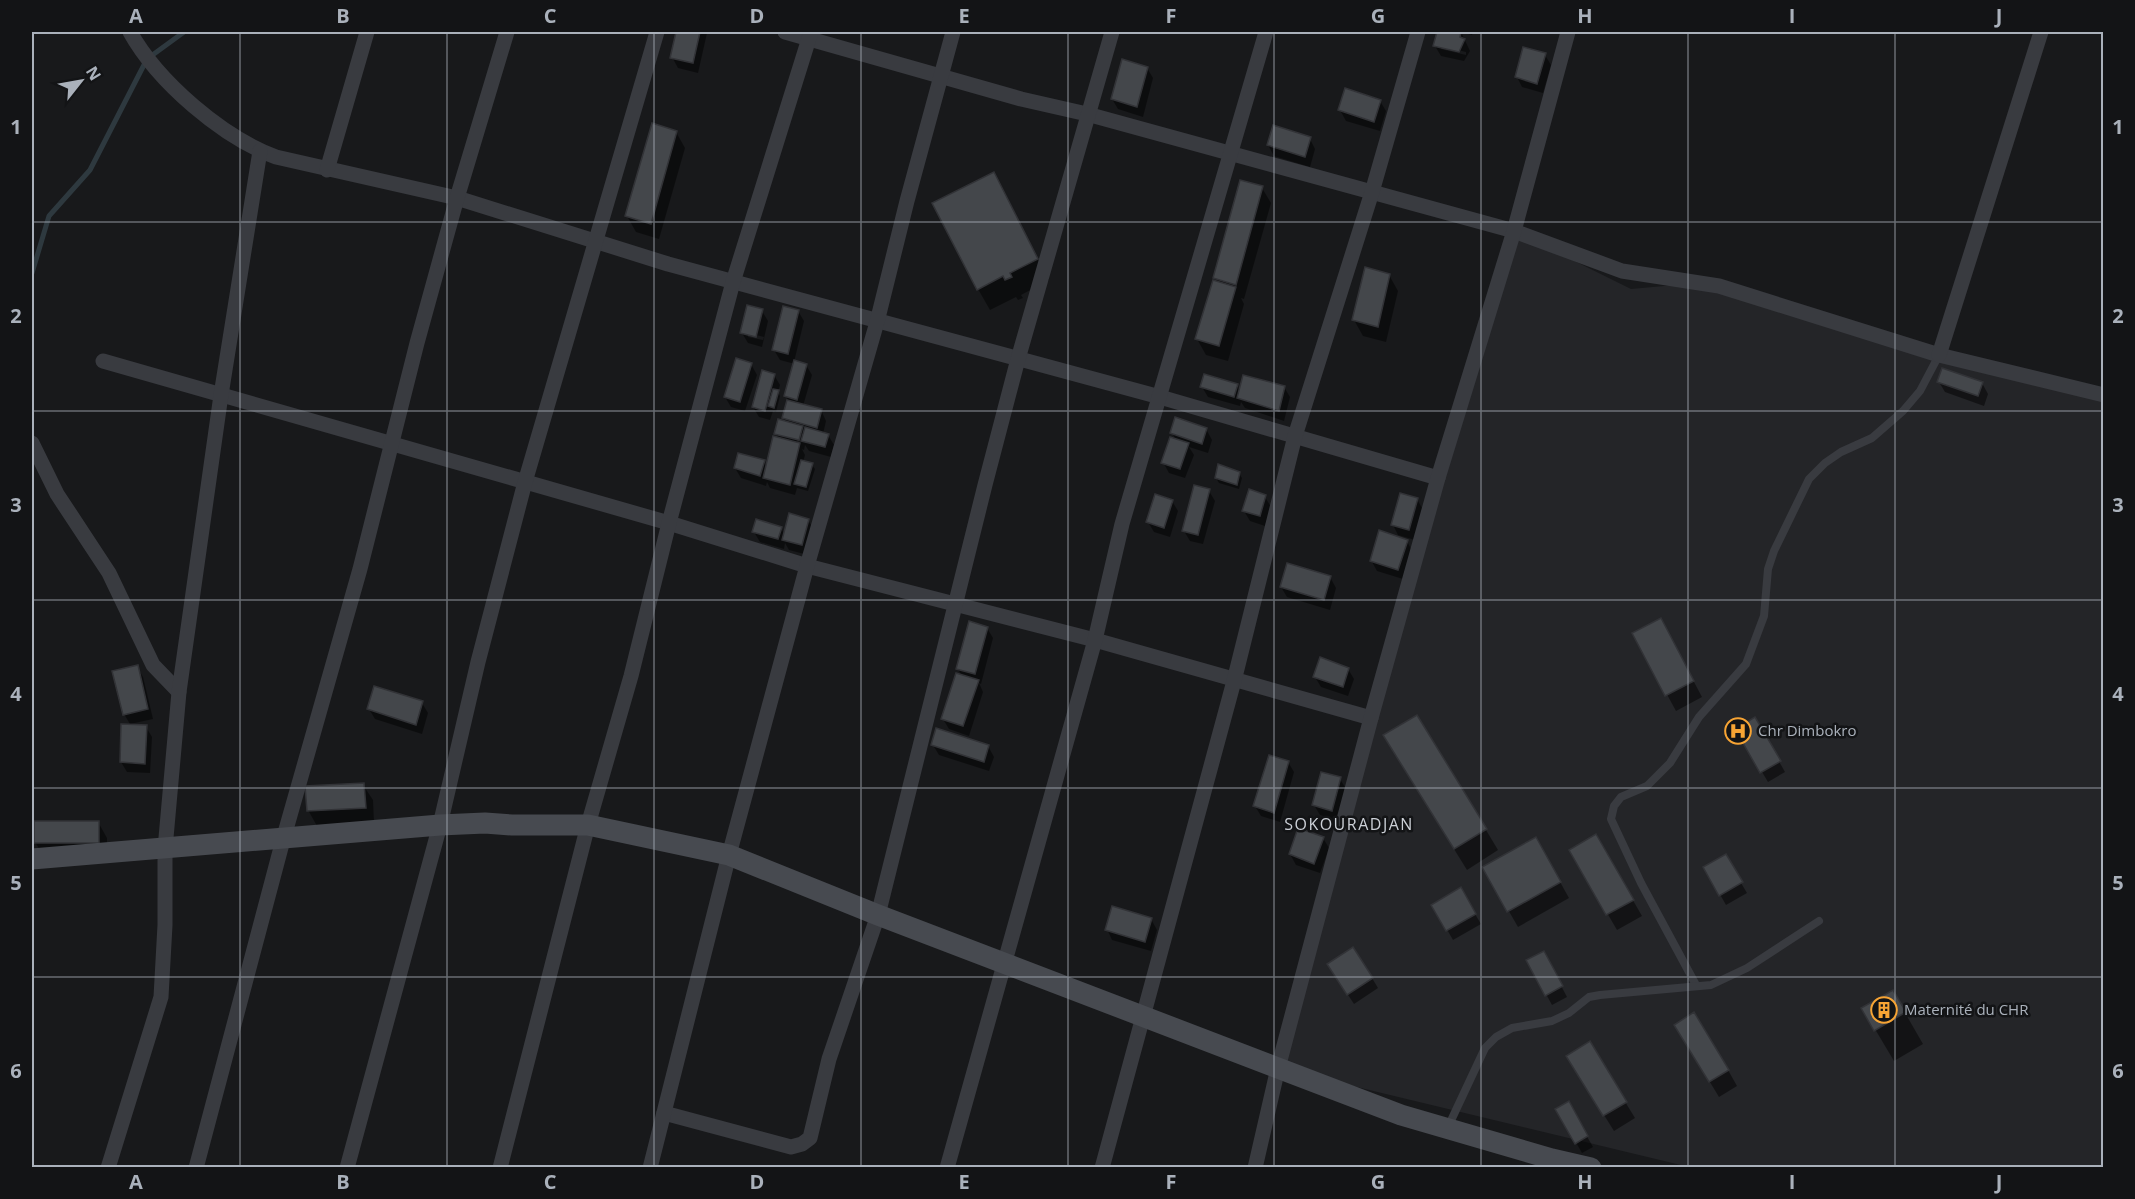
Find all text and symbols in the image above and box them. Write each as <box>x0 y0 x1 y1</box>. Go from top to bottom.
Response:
text: A <box>129 2 143 29</box>
text: B <box>336 2 350 29</box>
text: C <box>544 2 557 29</box>
text: D <box>750 2 764 29</box>
text: E <box>958 2 970 29</box>
text: F <box>1166 2 1176 29</box>
text: G <box>1371 2 1385 29</box>
text: H <box>1577 2 1593 29</box>
text: I <box>1789 2 1795 29</box>
text: J <box>1994 2 2002 29</box>
north arrow <box>51 51 111 111</box>
text: N <box>81 62 107 85</box>
text: 1 <box>10 113 22 140</box>
text: 1 <box>2112 113 2124 140</box>
text: 2 <box>10 302 22 329</box>
text: 2 <box>2112 302 2124 329</box>
text: 3 <box>10 491 22 518</box>
text: 3 <box>2112 491 2124 518</box>
text: 4 <box>10 680 22 707</box>
text: 4 <box>2112 680 2124 707</box>
hospital icon: Chr Dimbokro <box>1723 716 1753 746</box>
place label: Chr Dimbokro <box>1758 720 1856 740</box>
district label: SOKOURADJAN <box>1284 813 1414 835</box>
text: 5 <box>10 869 22 896</box>
text: 5 <box>2112 869 2124 896</box>
building icon: Maternité du CHR <box>1869 995 1899 1025</box>
place label: Maternité du CHR <box>1904 999 2029 1019</box>
text: 6 <box>10 1057 22 1084</box>
text: 6 <box>2112 1057 2124 1084</box>
text: A <box>129 1168 143 1195</box>
text: B <box>336 1168 350 1195</box>
text: C <box>544 1168 557 1195</box>
text: D <box>750 1168 764 1195</box>
text: E <box>958 1168 970 1195</box>
text: F <box>1166 1168 1176 1195</box>
text: G <box>1371 1168 1385 1195</box>
text: H <box>1577 1168 1593 1195</box>
text: I <box>1789 1168 1795 1195</box>
text: J <box>1994 1168 2002 1195</box>

